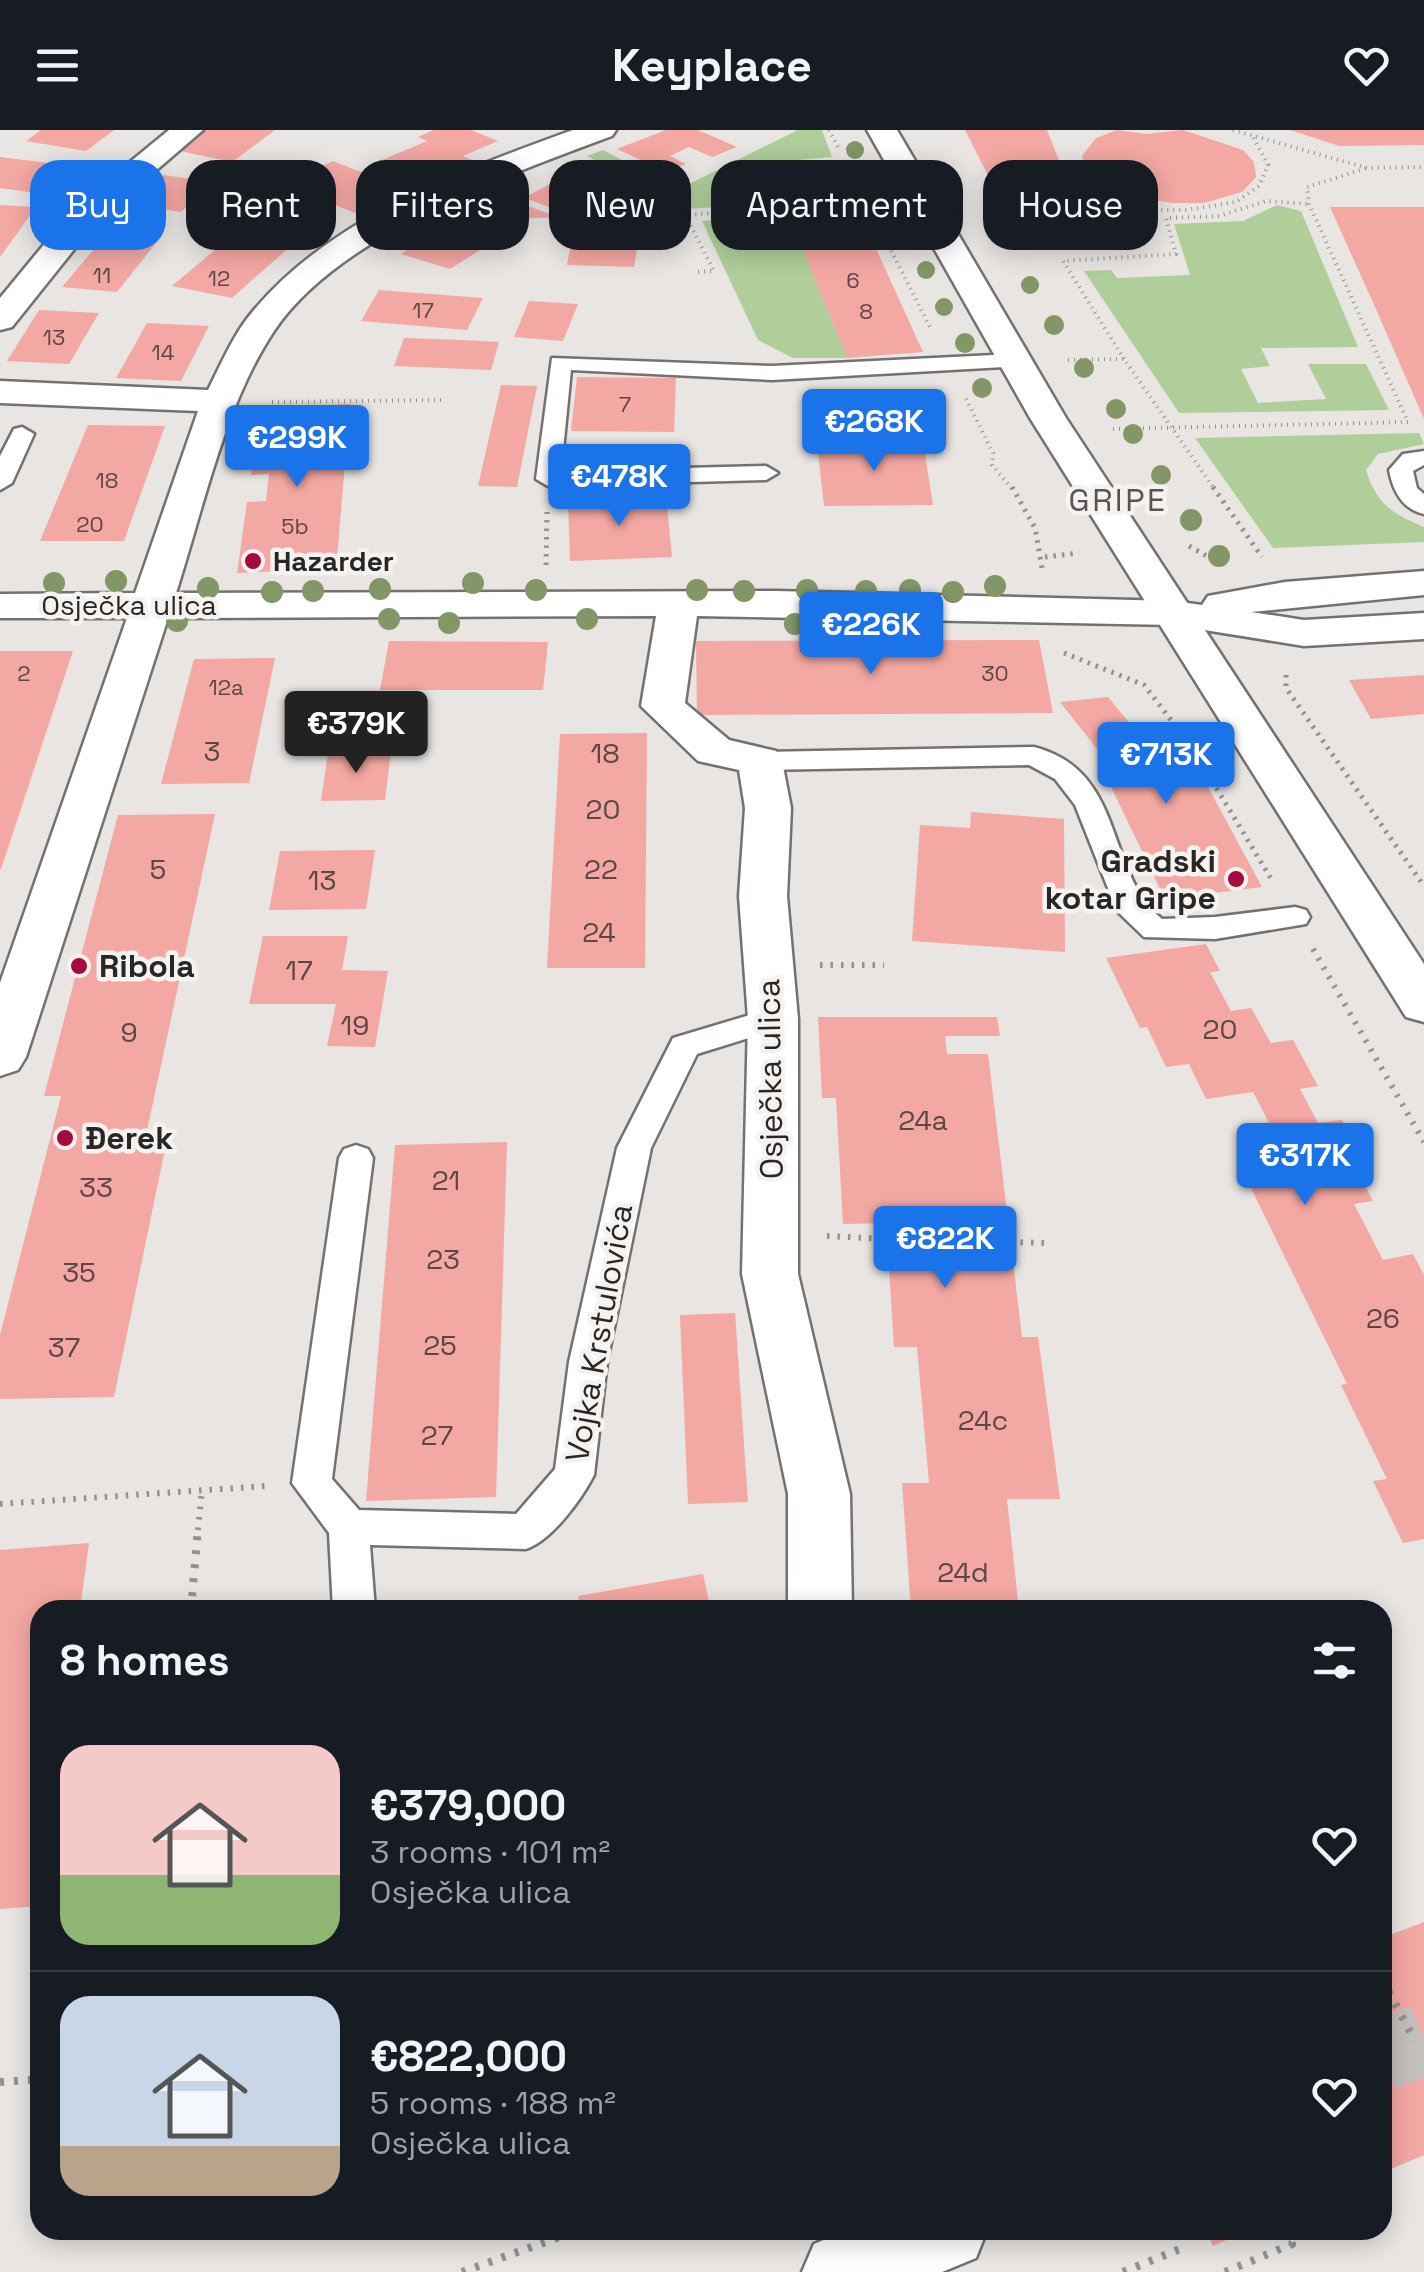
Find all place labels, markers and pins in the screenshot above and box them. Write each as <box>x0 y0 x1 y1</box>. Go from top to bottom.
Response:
pin: €268K <box>804 389 944 474</box>
pin: €299K <box>227 405 367 490</box>
pin: €478K <box>549 444 689 529</box>
place label: Hazarder <box>273 543 394 579</box>
marker: Hazarder <box>242 550 264 572</box>
pin: €226K <box>801 592 941 677</box>
pin: €379K <box>286 691 426 776</box>
pin: €713K <box>1096 722 1236 807</box>
place label: Gradski kotar Gripe <box>1045 841 1216 918</box>
marker: Gradski kotar Gripe <box>1225 868 1247 890</box>
place label: Ribola <box>99 946 195 986</box>
marker: Ribola <box>68 955 90 977</box>
place label: Đerek <box>85 1118 173 1158</box>
pin: €317K <box>1235 1123 1375 1208</box>
marker: Đerek <box>54 1127 76 1149</box>
pin: €822K <box>875 1206 1015 1291</box>

